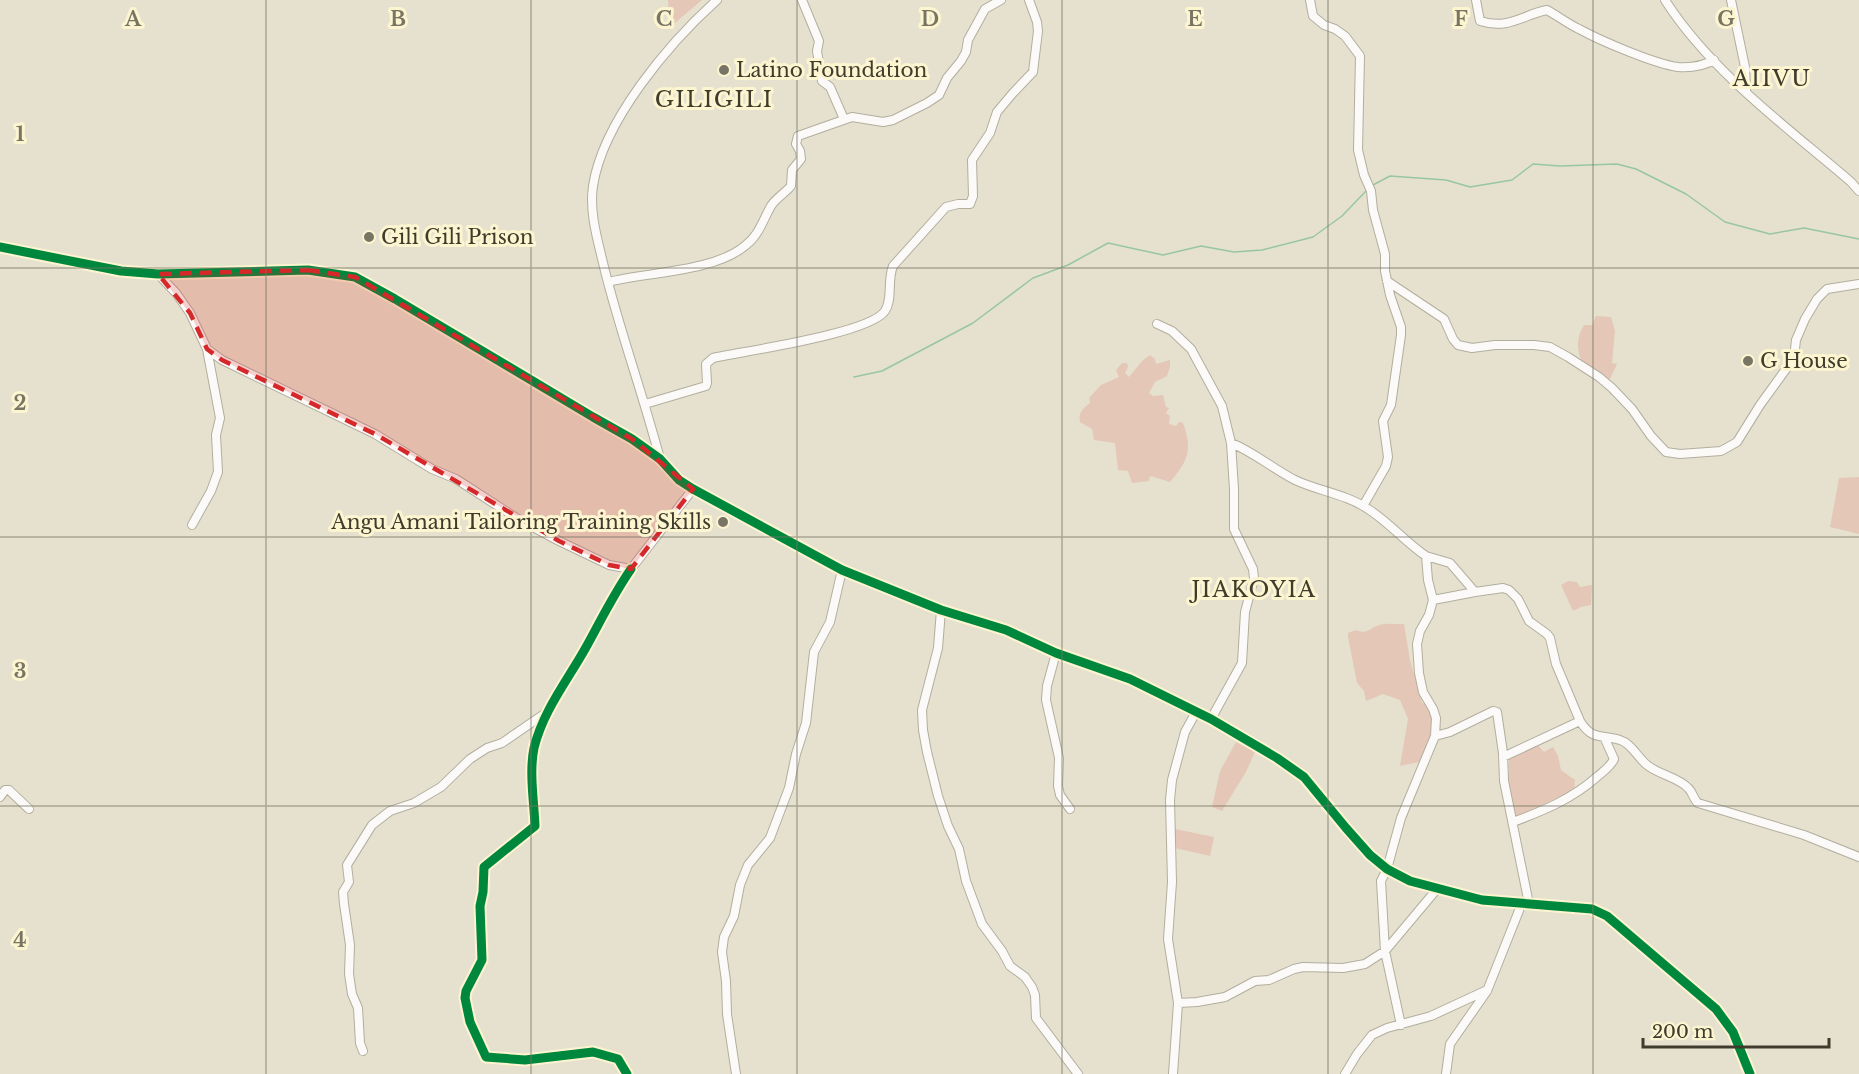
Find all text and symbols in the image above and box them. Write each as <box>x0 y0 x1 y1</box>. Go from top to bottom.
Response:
text: A <box>124 7 142 31</box>
text: B <box>390 7 406 31</box>
text: C <box>656 7 672 31</box>
text: D <box>921 7 939 31</box>
text: E <box>1187 7 1203 31</box>
text: F <box>1454 7 1468 31</box>
text: G <box>1717 7 1735 31</box>
place label: Latino Foundation <box>736 58 927 82</box>
marker: Latino Foundation <box>717 63 731 77</box>
district label: AIIVU <box>1732 65 1811 92</box>
district label: GILIGILI <box>655 86 773 113</box>
text: 1 <box>16 122 25 146</box>
place label: Gili Gili Prison <box>381 225 534 249</box>
marker: Gili Gili Prison <box>362 230 376 244</box>
place label: G House <box>1760 349 1848 373</box>
marker: G House <box>1741 354 1755 368</box>
text: 2 <box>13 391 27 415</box>
place label: Angu Amani Tailoring Training Skills <box>330 510 711 534</box>
marker: Angu Amani Tailoring Training Skills <box>716 515 730 529</box>
district label: JIAKOYIA <box>1188 576 1317 603</box>
text: 3 <box>14 659 26 683</box>
text: 4 <box>13 928 27 952</box>
scale bar <box>1643 1011 1829 1049</box>
text: 200 m <box>1652 1021 1713 1043</box>

